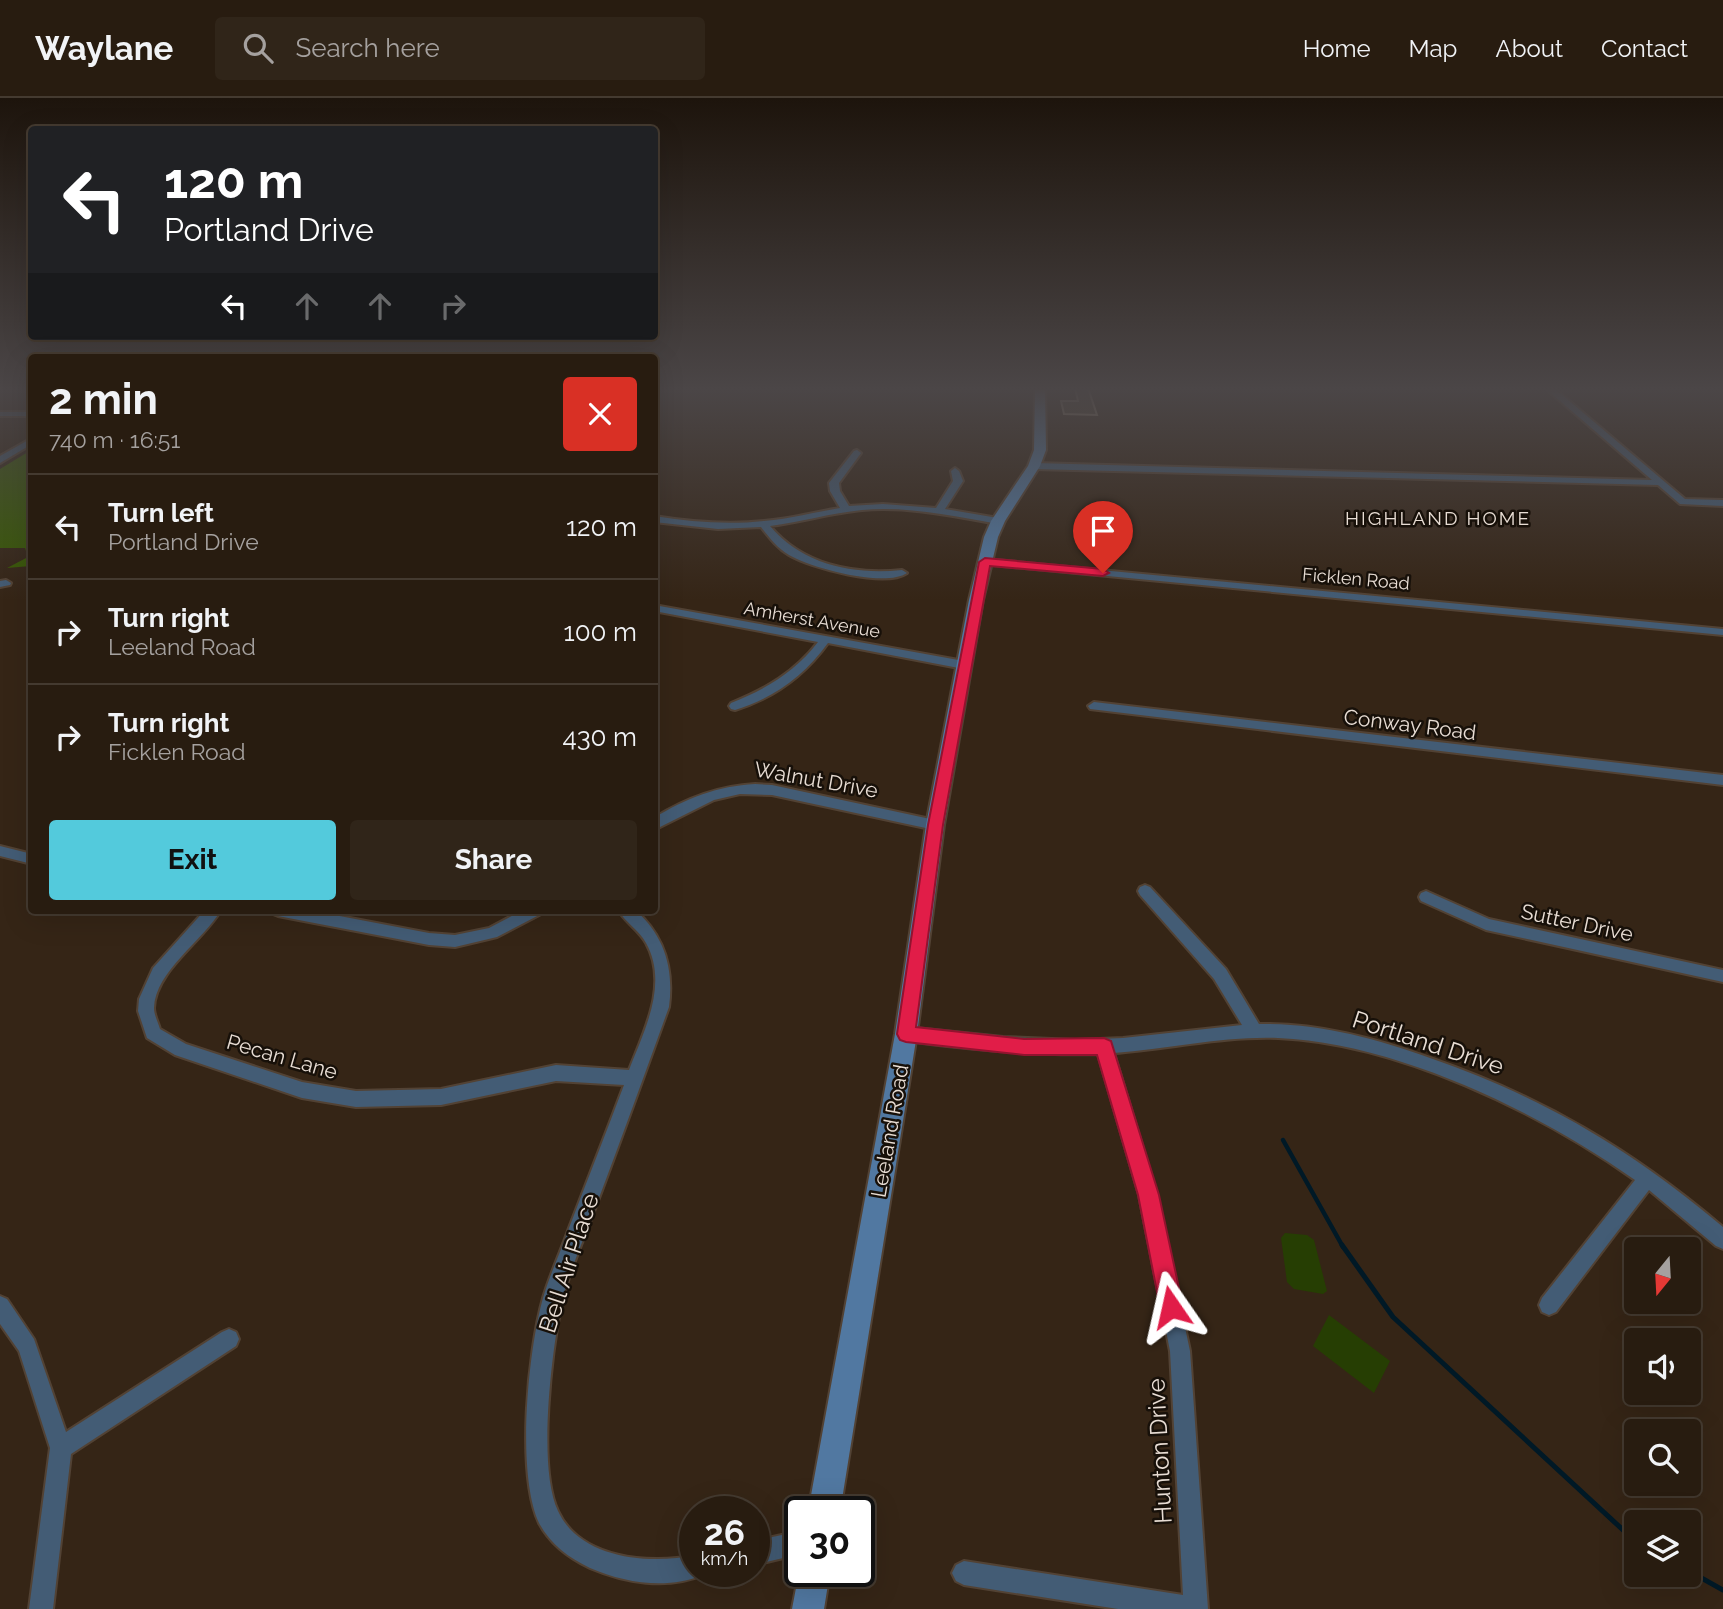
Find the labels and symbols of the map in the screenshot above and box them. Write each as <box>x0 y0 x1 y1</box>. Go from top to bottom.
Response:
pin <box>1073 501 1133 573</box>
district label: HIGHLAND HOME <box>1345 507 1531 529</box>
street label: Ficklen Road <box>1301 563 1411 594</box>
street label: Amherst Avenue <box>742 597 882 642</box>
street label: Conway Road <box>1342 704 1478 745</box>
street label: Walnut Drive <box>752 756 880 803</box>
street label: Sutter Drive <box>1519 898 1635 947</box>
street label: Portland Drive <box>1349 1004 1507 1081</box>
street label: Pecan Lane <box>224 1029 340 1084</box>
street label: Leeland Road <box>865 1062 914 1199</box>
street label: Bell Air Place <box>532 1189 605 1336</box>
north arrow <box>1624 1237 1701 1314</box>
position arrow <box>1134 1270 1208 1344</box>
street label: Hunton Drive <box>1141 1378 1178 1524</box>
speed limit sign: 30 <box>784 1496 875 1587</box>

